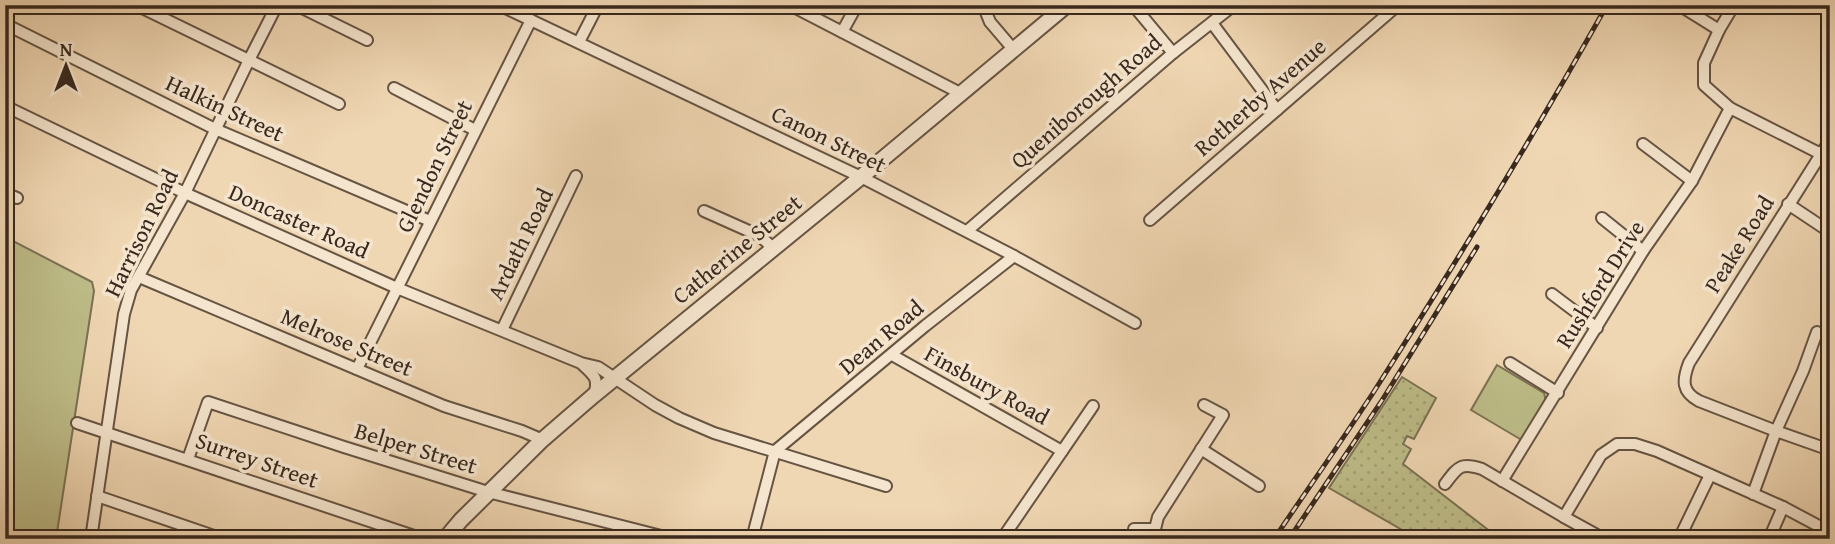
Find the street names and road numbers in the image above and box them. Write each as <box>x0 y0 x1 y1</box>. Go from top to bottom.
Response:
street label: Queniborough Road <box>1003 25 1169 176</box>
street label: Rotherby Avenue <box>1186 30 1333 163</box>
street label: Halkin Street <box>161 66 290 149</box>
street label: Glendon Street <box>387 94 480 238</box>
street label: Canon Street <box>766 97 892 181</box>
street label: Harrison Road <box>95 163 186 302</box>
street label: Doncaster Road <box>224 175 375 266</box>
street label: Ardath Road <box>478 182 561 305</box>
street label: Catherine Street <box>665 186 809 311</box>
street label: Peake Road <box>1696 188 1782 299</box>
street label: Rushford Drive <box>1547 213 1652 354</box>
street label: Dean Road <box>831 291 931 382</box>
street label: Melrose Street <box>276 299 418 384</box>
street label: Finsbury Road <box>919 337 1056 433</box>
street label: Belper Street <box>351 413 481 482</box>
street label: Surrey Street <box>191 423 323 496</box>

